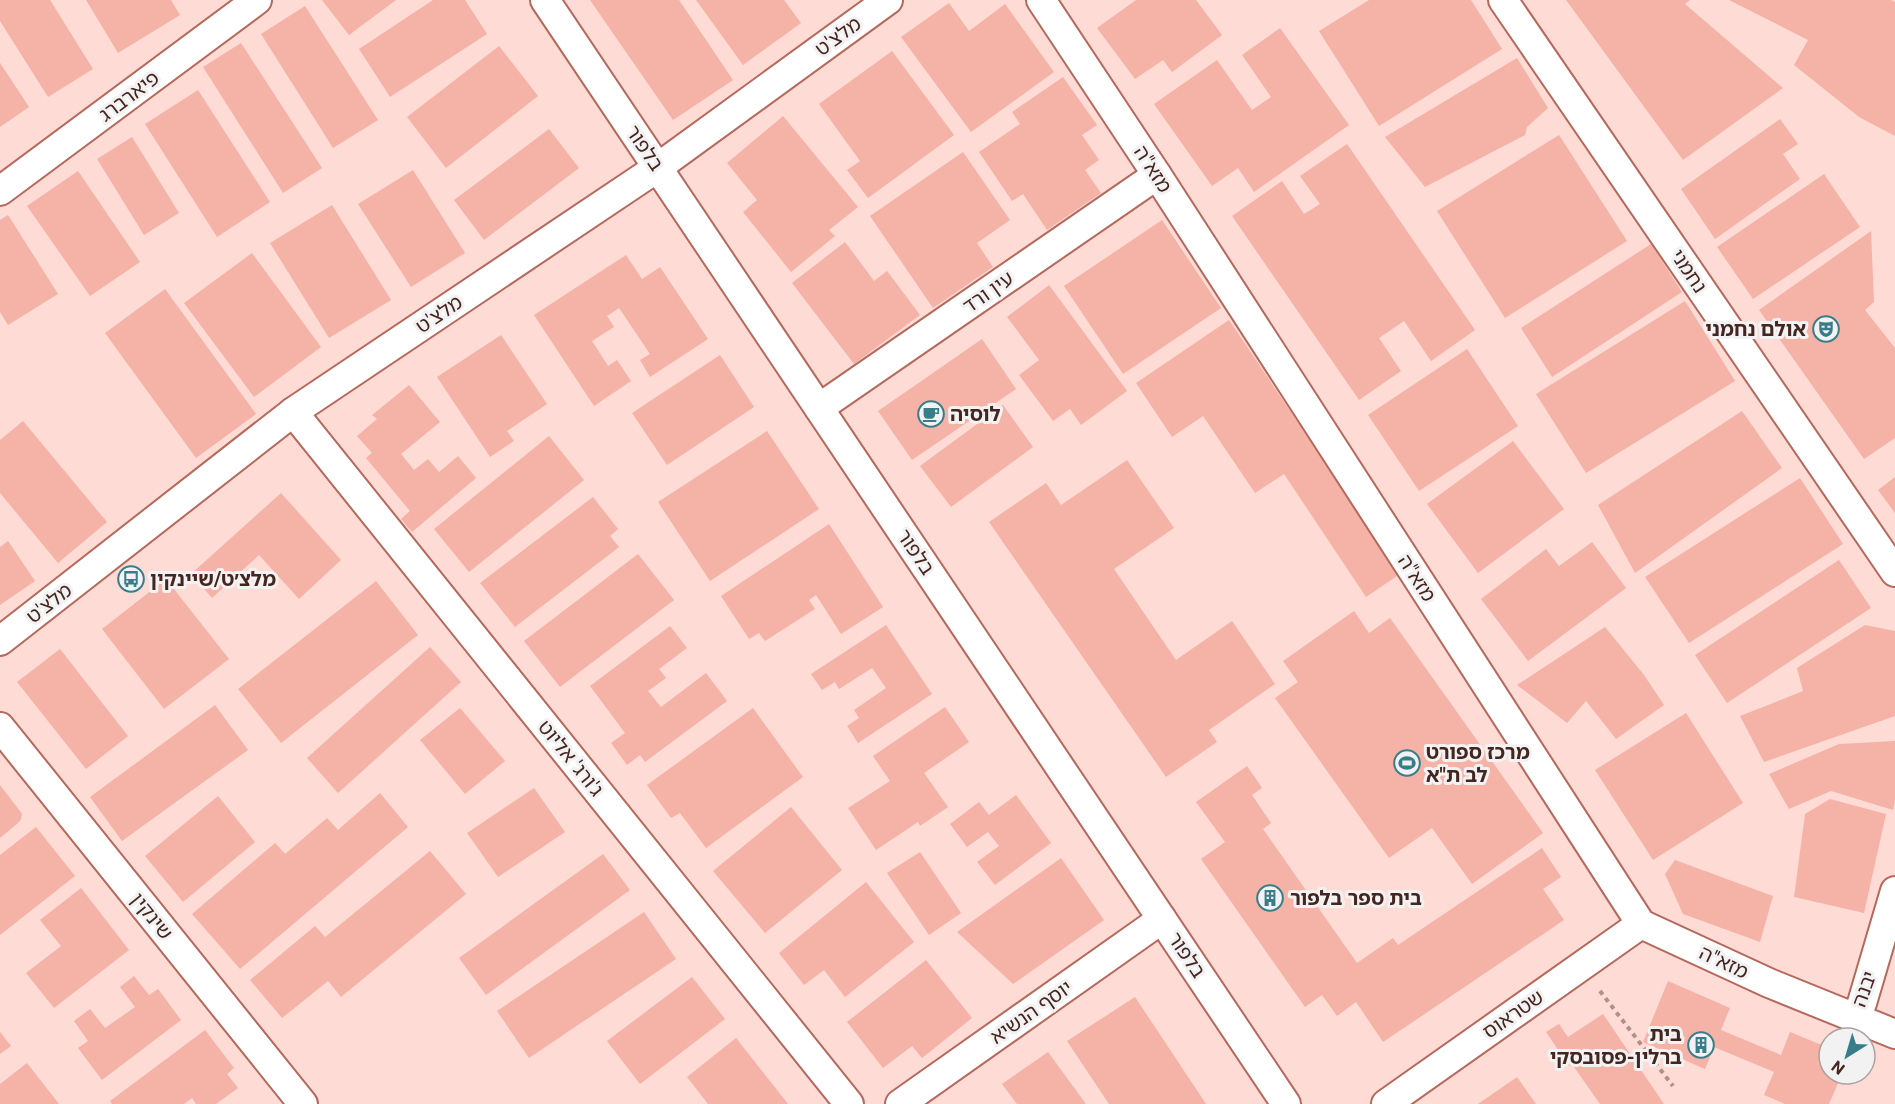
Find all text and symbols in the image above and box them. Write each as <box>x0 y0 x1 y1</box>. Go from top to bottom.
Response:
street label: מלצ'ט <box>810 11 866 61</box>
street label: פיארברג <box>94 66 164 126</box>
street label: בלפור <box>621 121 669 175</box>
street label: מזא"ה <box>1129 141 1177 197</box>
street label: נחמני <box>1666 245 1712 297</box>
street label: עין ורד <box>958 266 1018 318</box>
street label: מלצ'ט <box>411 290 467 338</box>
theatre icon: אולם נחמני <box>1811 314 1841 344</box>
place label: אולם נחמני <box>1705 317 1806 341</box>
cafe icon: לוסיה <box>916 399 946 429</box>
place label: לוסיה <box>950 402 1001 426</box>
street label: בלפור <box>892 525 940 579</box>
street label: מזא"ה <box>1393 550 1441 606</box>
bus stop icon: מלצ׳ט/שיינקין <box>116 564 146 594</box>
place label: מלצ׳ט/שיינקין <box>150 567 276 591</box>
street label: מלצ'ט <box>22 578 76 628</box>
street label: ג'ורג' אליוט <box>533 715 609 801</box>
place label: מרכז ספורט לב ת"א <box>1426 740 1530 787</box>
sports icon: מרכז ספורט לב ת"א <box>1392 748 1422 778</box>
building icon: בית ספר בלפור <box>1255 883 1285 913</box>
place label: בית ספר בלפור <box>1290 886 1422 910</box>
street label: שינקין <box>126 888 178 944</box>
street label: בלפור <box>1163 928 1211 982</box>
street label: מזא"ה <box>1696 940 1752 984</box>
street label: יבנה <box>1847 968 1881 1010</box>
street label: יוסף הנשיא <box>985 975 1077 1049</box>
street label: שטראוס <box>1478 984 1548 1044</box>
place label: בית ברלין-פסובסקי <box>1550 1022 1682 1069</box>
north arrow <box>1817 1026 1877 1086</box>
building icon: בית ברלין-פסובסקי <box>1686 1030 1716 1060</box>
text: N <box>1828 1057 1849 1079</box>

